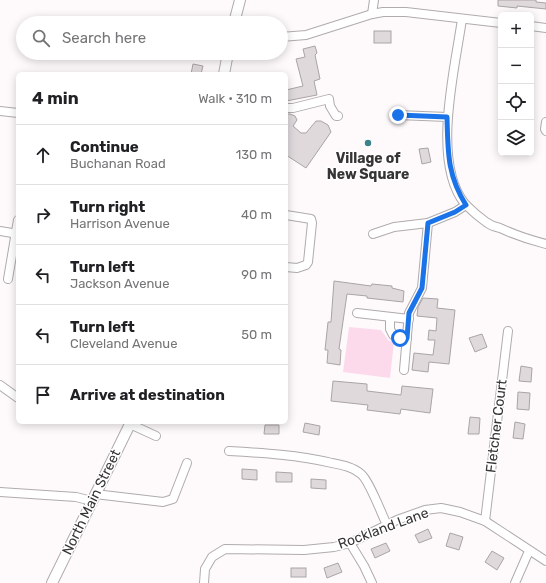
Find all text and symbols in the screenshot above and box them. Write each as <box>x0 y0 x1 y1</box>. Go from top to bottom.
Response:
map controls <box>498 12 534 156</box>
button: + <box>498 12 534 48</box>
search box <box>16 16 288 60</box>
icon: search <box>30 27 52 49</box>
text: Search here <box>62 29 146 47</box>
button: − <box>498 48 534 84</box>
button: locate <box>498 84 534 120</box>
text: 4 min <box>32 88 79 108</box>
text: Walk · 310 m <box>198 91 272 106</box>
route end <box>389 106 407 124</box>
button: layers <box>498 120 534 156</box>
text: Continue <box>70 138 139 156</box>
marker: Village of New Square <box>363 138 373 148</box>
icon: ahead <box>32 144 54 166</box>
text: 130 m <box>236 147 272 162</box>
place label: Village of New Square <box>327 150 409 183</box>
text: Buchanan Road <box>70 156 166 171</box>
text: Turn right <box>70 198 145 216</box>
icon: right <box>32 204 54 226</box>
text: 40 m <box>241 207 272 222</box>
text: Harrison Avenue <box>70 216 170 231</box>
text: Turn left <box>70 258 135 276</box>
icon: left <box>32 264 54 286</box>
text: 90 m <box>241 267 272 282</box>
text: Jackson Avenue <box>70 276 169 291</box>
text: Turn left <box>70 318 135 336</box>
icon: left <box>32 324 54 346</box>
text: 50 m <box>241 327 272 342</box>
route start <box>391 329 409 347</box>
text: Cleveland Avenue <box>70 336 177 351</box>
street label: Fletcher Court <box>482 378 511 474</box>
icon: arrive <box>32 384 54 406</box>
text: Arrive at destination <box>70 386 225 404</box>
street label: North Main Street <box>59 446 125 558</box>
street label: Rockland Lane <box>335 504 431 553</box>

